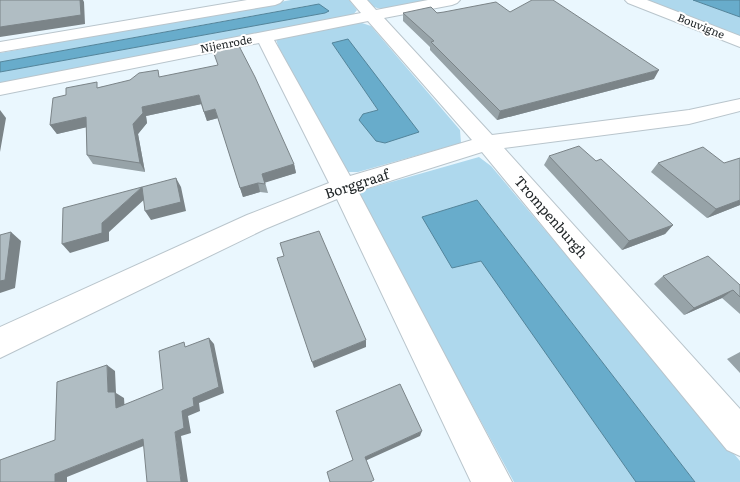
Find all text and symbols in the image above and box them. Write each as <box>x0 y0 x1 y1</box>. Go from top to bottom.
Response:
street label: Bouvigne <box>675 8 728 42</box>
street label: Nijenrode <box>198 30 253 56</box>
street label: Borggraaf <box>322 163 393 203</box>
street label: Trompenburgh <box>510 171 593 262</box>

